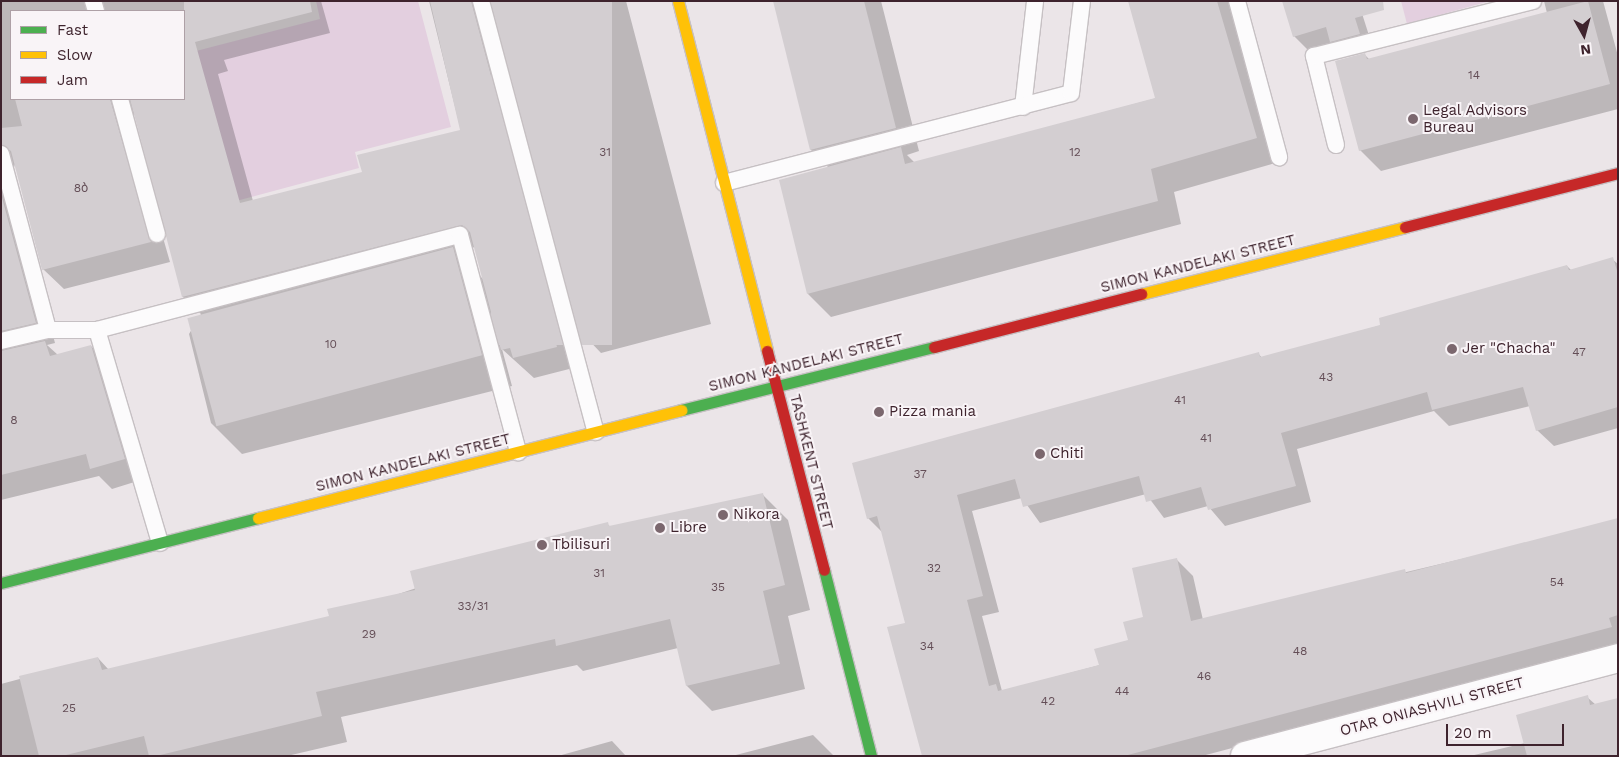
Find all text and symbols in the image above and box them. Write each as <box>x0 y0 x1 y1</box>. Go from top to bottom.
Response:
legend <box>10 10 185 100</box>
north arrow <box>1559 10 1609 60</box>
text: Fast <box>57 21 88 39</box>
text: N <box>1580 41 1592 58</box>
text: Slow <box>57 46 93 64</box>
house number: 14 <box>1468 69 1480 83</box>
text: Jam <box>57 71 88 89</box>
place label: Legal Advisors Bureau <box>1423 101 1528 136</box>
marker: Legal Advisors Bureau <box>1407 113 1419 125</box>
house number: 31 <box>599 146 611 160</box>
house number: 12 <box>1069 146 1081 160</box>
house number: 8ბ <box>74 182 88 196</box>
street label: SIMON KANDELAKI STREET <box>1099 231 1297 297</box>
street label: SIMON KANDELAKI STREET <box>707 330 905 396</box>
house number: 10 <box>325 338 337 352</box>
place label: Jer "Chacha" <box>1462 340 1556 358</box>
marker: Jer "Chacha" <box>1446 343 1458 355</box>
house number: 47 <box>1572 346 1586 360</box>
house number: 43 <box>1319 371 1333 385</box>
street label: TASHKENT STREET <box>785 392 837 532</box>
house number: 41 <box>1174 394 1186 408</box>
place label: Pizza mania <box>889 403 976 421</box>
marker: Pizza mania <box>873 406 885 418</box>
house number: 8 <box>10 414 18 428</box>
street label: SIMON KANDELAKI STREET <box>314 430 512 496</box>
house number: 41 <box>1200 432 1212 446</box>
place label: Chiti <box>1050 445 1084 463</box>
marker: Chiti <box>1034 448 1046 460</box>
house number: 37 <box>913 468 927 482</box>
place label: Nikora <box>733 506 780 524</box>
marker: Nikora <box>717 509 729 521</box>
place label: Libre <box>670 519 707 537</box>
marker: Libre <box>654 522 666 534</box>
place label: Tbilisuri <box>552 536 610 554</box>
marker: Tbilisuri <box>536 539 548 551</box>
house number: 32 <box>927 562 941 576</box>
house number: 31 <box>593 567 605 581</box>
house number: 54 <box>1550 576 1564 590</box>
house number: 35 <box>711 581 725 595</box>
house number: 33/31 <box>458 600 488 614</box>
house number: 29 <box>362 628 376 642</box>
house number: 34 <box>920 640 934 654</box>
house number: 48 <box>1293 645 1307 659</box>
house number: 46 <box>1197 670 1211 684</box>
street label: OTAR ONIASHVILI STREET <box>1338 674 1526 740</box>
house number: 44 <box>1115 685 1129 699</box>
house number: 42 <box>1041 695 1055 709</box>
house number: 25 <box>62 702 76 716</box>
scale bar <box>1449 714 1566 746</box>
text: 20 m <box>1454 724 1492 742</box>

